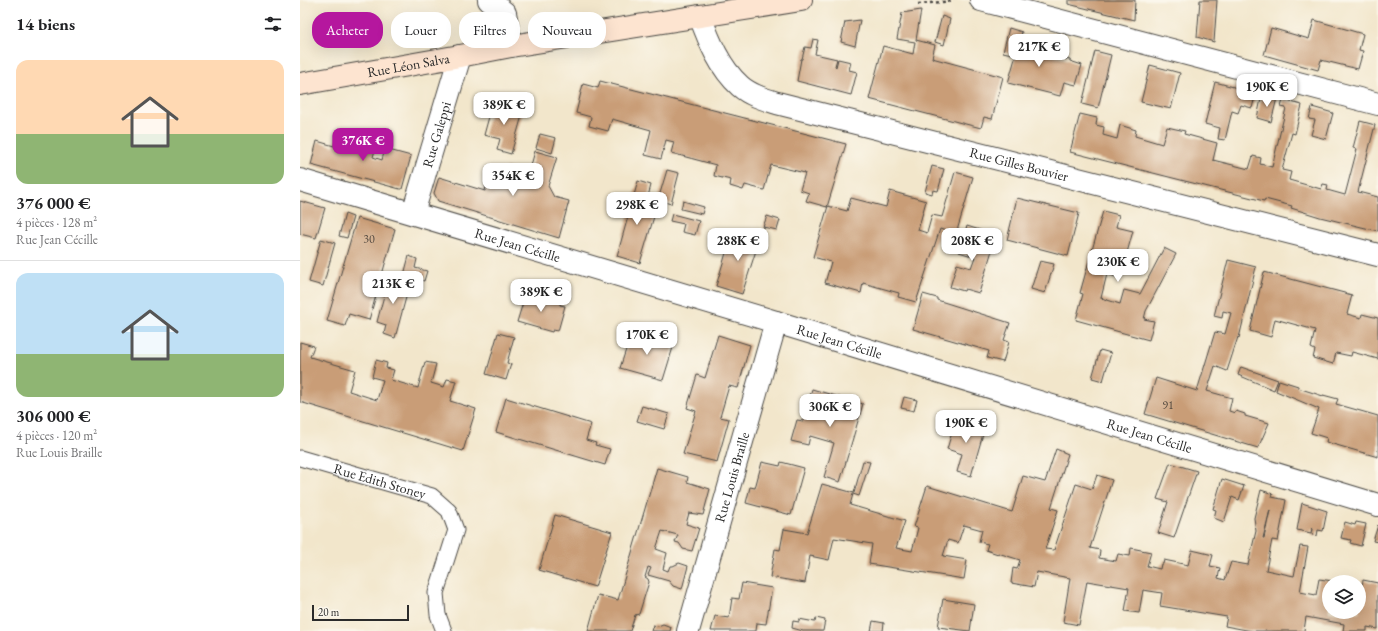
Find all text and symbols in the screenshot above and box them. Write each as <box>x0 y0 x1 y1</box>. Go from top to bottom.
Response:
chip: Acheter <box>312 12 383 48</box>
chip: Louer <box>391 12 451 48</box>
chip: Filtres <box>459 12 520 48</box>
chip: Nouveau <box>528 12 606 48</box>
text: 14 biens <box>16 13 75 35</box>
icon: filters <box>262 13 284 35</box>
pin: 217K € <box>1006 34 1072 68</box>
text: 217K € <box>1017 38 1061 55</box>
street label: Rue Léon Salva <box>366 49 451 81</box>
pin: 190K € <box>1234 74 1300 108</box>
text: 190K € <box>1245 78 1289 95</box>
icon: home <box>114 86 186 158</box>
pin: 389K € <box>471 92 537 126</box>
text: 389K € <box>482 96 526 113</box>
street label: Rue Galeppi <box>418 99 455 170</box>
pin: 376K € <box>330 128 396 162</box>
text: 376K € <box>341 132 385 149</box>
street label: Rue Gilles Bouvier <box>968 143 1070 185</box>
pin: 354K € <box>480 163 546 197</box>
text: 354K € <box>491 167 535 184</box>
text: 376 000 € <box>16 192 91 214</box>
pin: 298K € <box>604 192 670 226</box>
text: 298K € <box>615 196 659 213</box>
text: 4 pièces · 128 m² <box>16 214 97 231</box>
street label: Rue Jean Cécille <box>473 224 563 266</box>
pin: 288K € <box>705 228 771 262</box>
pin: 208K € <box>939 228 1005 262</box>
text: Rue Jean Cécille <box>16 231 98 248</box>
house number: 30 <box>363 231 375 247</box>
text: 288K € <box>716 232 760 249</box>
text: 208K € <box>950 232 994 249</box>
pin: 230K € <box>1085 249 1151 283</box>
text: 230K € <box>1096 253 1140 270</box>
pin: 213K € <box>360 271 426 305</box>
text: 213K € <box>371 275 415 292</box>
pin: 389K € <box>508 279 574 313</box>
text: 389K € <box>519 283 563 300</box>
icon: home <box>114 299 186 371</box>
street label: Rue Jean Cécille <box>795 320 885 363</box>
pin: 170K € <box>614 322 680 356</box>
text: 170K € <box>625 326 669 343</box>
pin: 306K € <box>797 394 863 428</box>
house number: 91 <box>1162 397 1174 413</box>
text: 306K € <box>808 398 852 415</box>
text: 306 000 € <box>16 405 91 427</box>
pin: 190K € <box>933 410 999 444</box>
text: 190K € <box>944 414 988 431</box>
street label: Rue Jean Cécille <box>1105 414 1195 457</box>
text: 4 pièces · 120 m² <box>16 427 97 444</box>
street label: Rue Louis Braille <box>710 429 753 524</box>
text: Rue Louis Braille <box>16 444 102 461</box>
street label: Rue Edith Stoney <box>332 459 429 503</box>
map controls <box>1322 575 1366 619</box>
button: layers <box>1322 575 1366 619</box>
scale bar <box>312 603 409 622</box>
text: 20 m <box>318 605 339 619</box>

